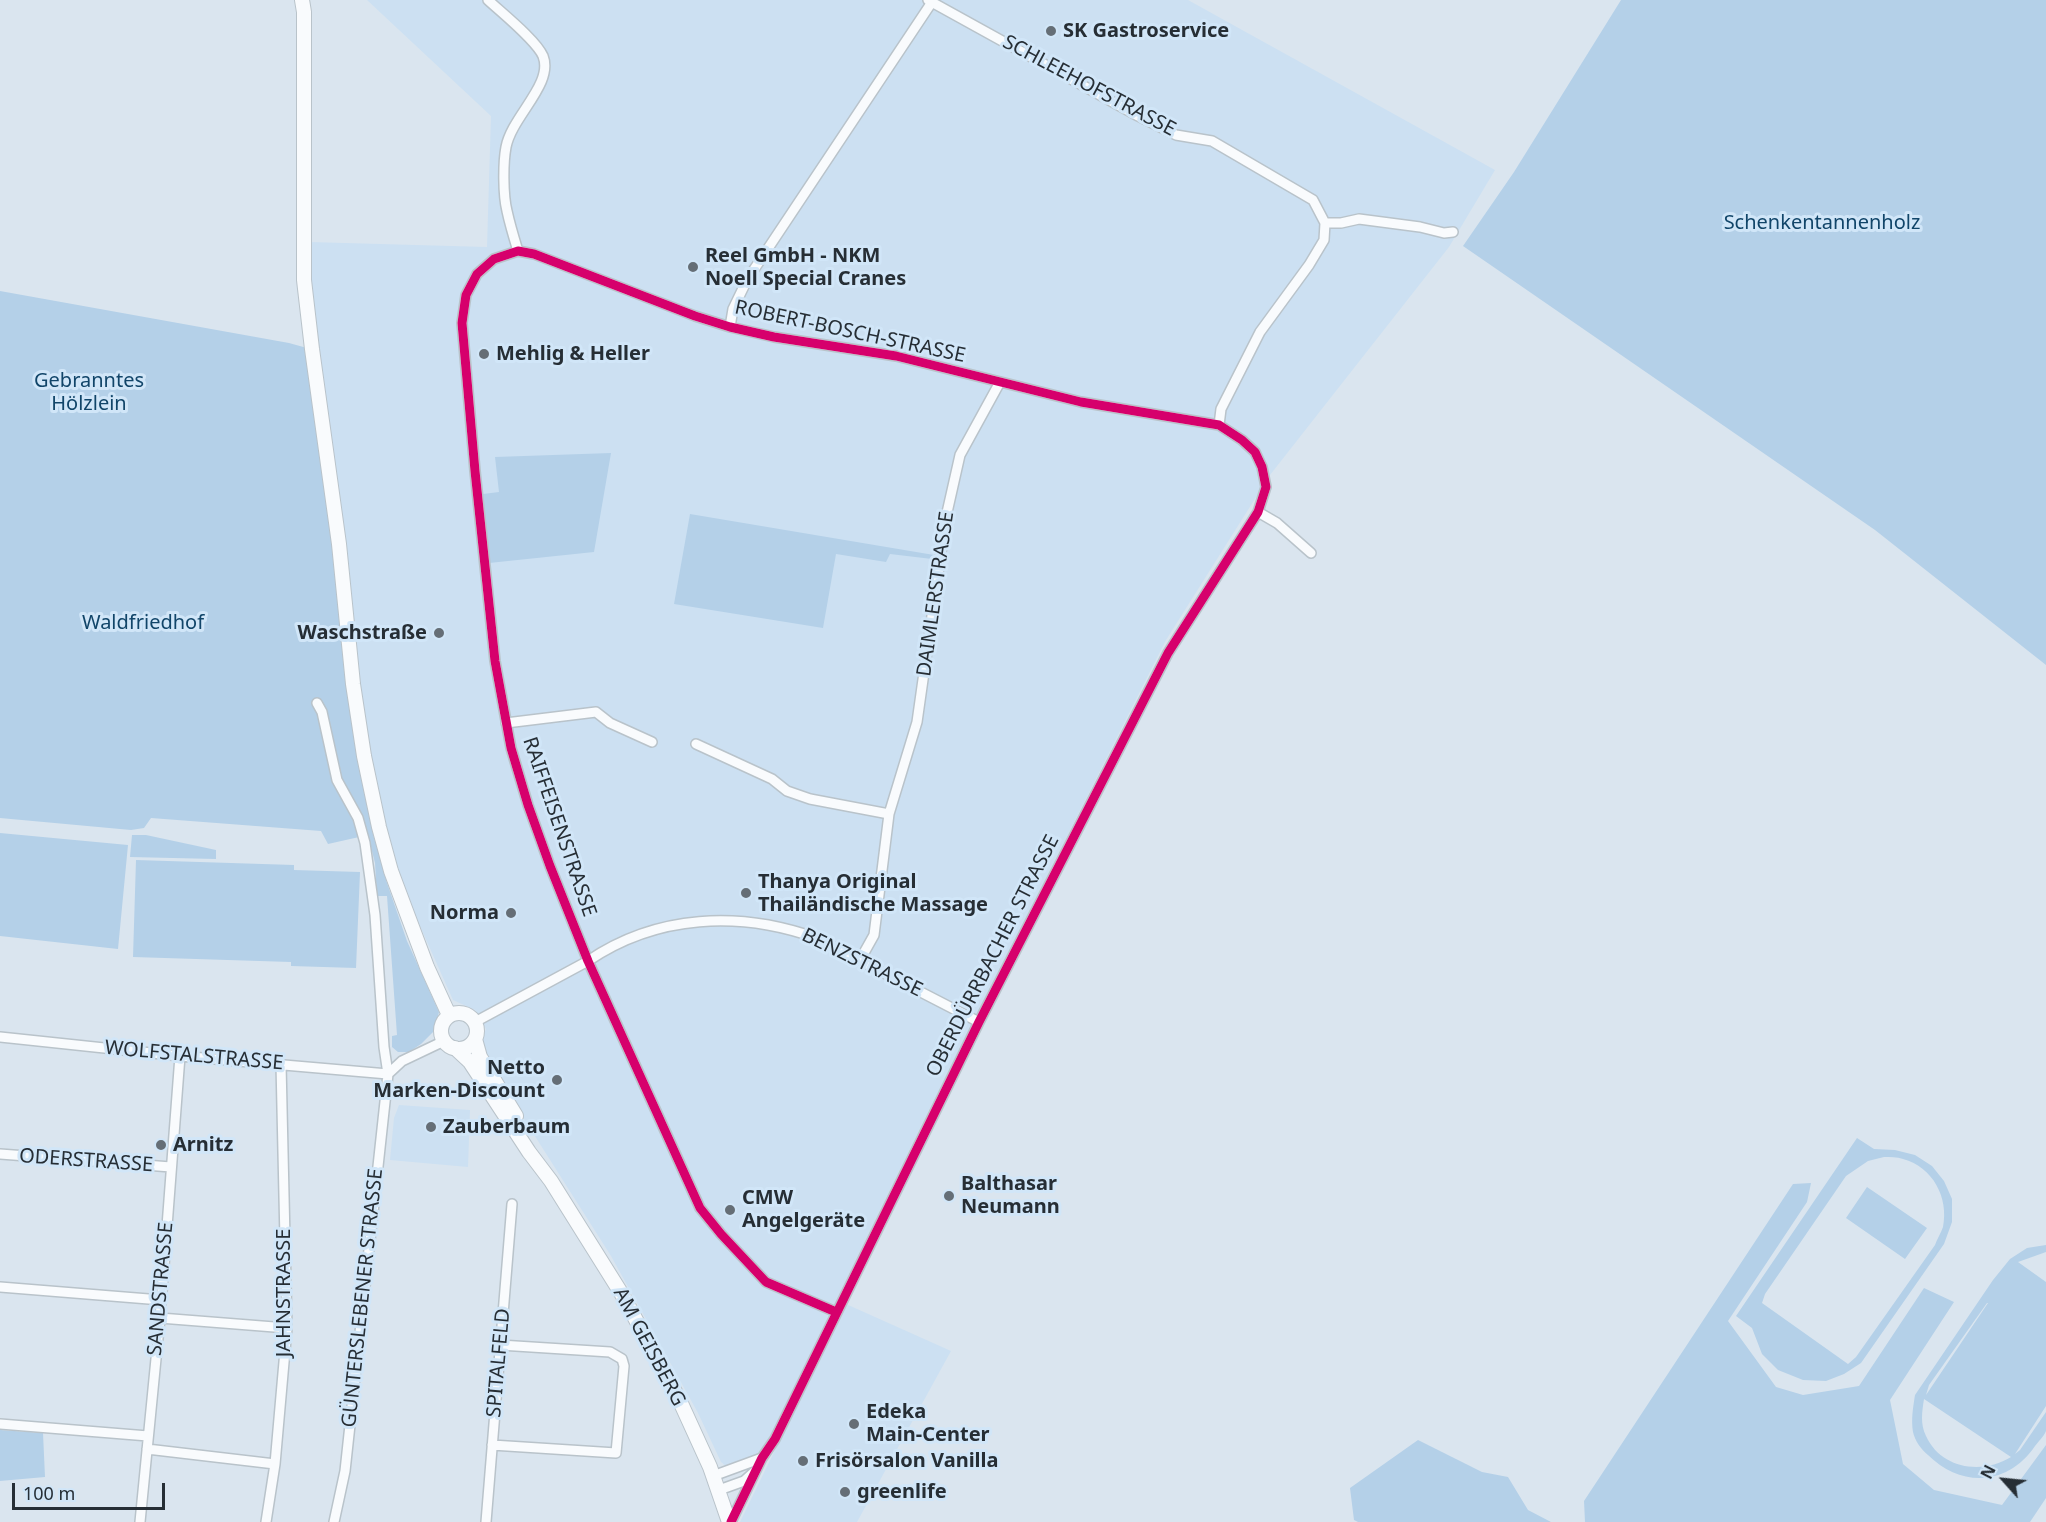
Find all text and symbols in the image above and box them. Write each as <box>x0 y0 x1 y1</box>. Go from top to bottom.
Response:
place label: SK Gastroservice <box>1063 19 1229 43</box>
marker: SK Gastroservice <box>1044 24 1058 38</box>
street label: SCHLEEHOFSTRASSE <box>998 30 1180 142</box>
park label: Schenkentannenholz <box>1724 211 1920 235</box>
place label: Reel GmbH - NKM Noell Special Cranes <box>705 244 906 291</box>
marker: Reel GmbH - NKM Noell Special Cranes <box>686 260 700 274</box>
street label: ROBERT-BOSCH-STRASSE <box>732 296 968 368</box>
place label: Mehlig & Heller <box>496 342 650 366</box>
marker: Mehlig & Heller <box>477 347 491 361</box>
park label: Gebranntes Hölzlein <box>34 369 144 416</box>
street label: DAIMLERSTRASSE <box>913 510 959 678</box>
park label: Waldfriedhof <box>82 611 204 635</box>
place label: Waschstraße <box>297 621 427 645</box>
marker: Waschstraße <box>432 626 446 640</box>
street label: RAIFFEISENSTRASSE <box>517 734 601 920</box>
street label: OBERDÜRRBACHER STRASSE <box>921 831 1065 1081</box>
place label: Thanya Original Thailändische Massage <box>758 870 988 917</box>
marker: Thanya Original Thailändische Massage <box>739 886 753 900</box>
place label: Norma <box>430 901 499 925</box>
marker: Norma <box>504 906 518 920</box>
street label: BENZSTRASSE <box>798 923 926 1003</box>
street label: WOLFSTALSTRASSE <box>104 1036 284 1076</box>
place label: Netto Marken-Discount <box>373 1056 545 1103</box>
marker: Netto Marken-Discount <box>550 1073 564 1087</box>
place label: Zauberbaum <box>443 1115 570 1139</box>
marker: Zauberbaum <box>424 1120 438 1134</box>
place label: Arnitz <box>173 1133 233 1157</box>
marker: Arnitz <box>154 1138 168 1152</box>
street label: ODERSTRASSE <box>18 1144 154 1178</box>
street label: GÜNTERSLEBENER STRASSE <box>337 1167 389 1429</box>
place label: Balthasar Neumann <box>961 1172 1060 1219</box>
place label: CMW Angelgeräte <box>742 1186 865 1233</box>
marker: Balthasar Neumann <box>942 1189 956 1203</box>
marker: CMW Angelgeräte <box>723 1203 737 1217</box>
street label: SANDSTRASSE <box>143 1221 179 1357</box>
street label: JAHNSTRASSE <box>272 1229 296 1357</box>
street label: AM GEISBERG <box>608 1284 690 1410</box>
street label: SPITALFELD <box>482 1307 516 1419</box>
place label: Edeka Main-Center <box>866 1400 990 1447</box>
marker: Edeka Main-Center <box>847 1417 861 1431</box>
place label: Frisörsalon Vanilla <box>815 1449 999 1473</box>
north arrow <box>1974 1450 2034 1510</box>
marker: Frisörsalon Vanilla <box>796 1454 810 1468</box>
text: N <box>1975 1461 2001 1483</box>
scale bar <box>15 1471 168 1509</box>
place label: greenlife <box>857 1480 947 1504</box>
text: 100 m <box>23 1481 75 1505</box>
marker: greenlife <box>838 1485 852 1499</box>

